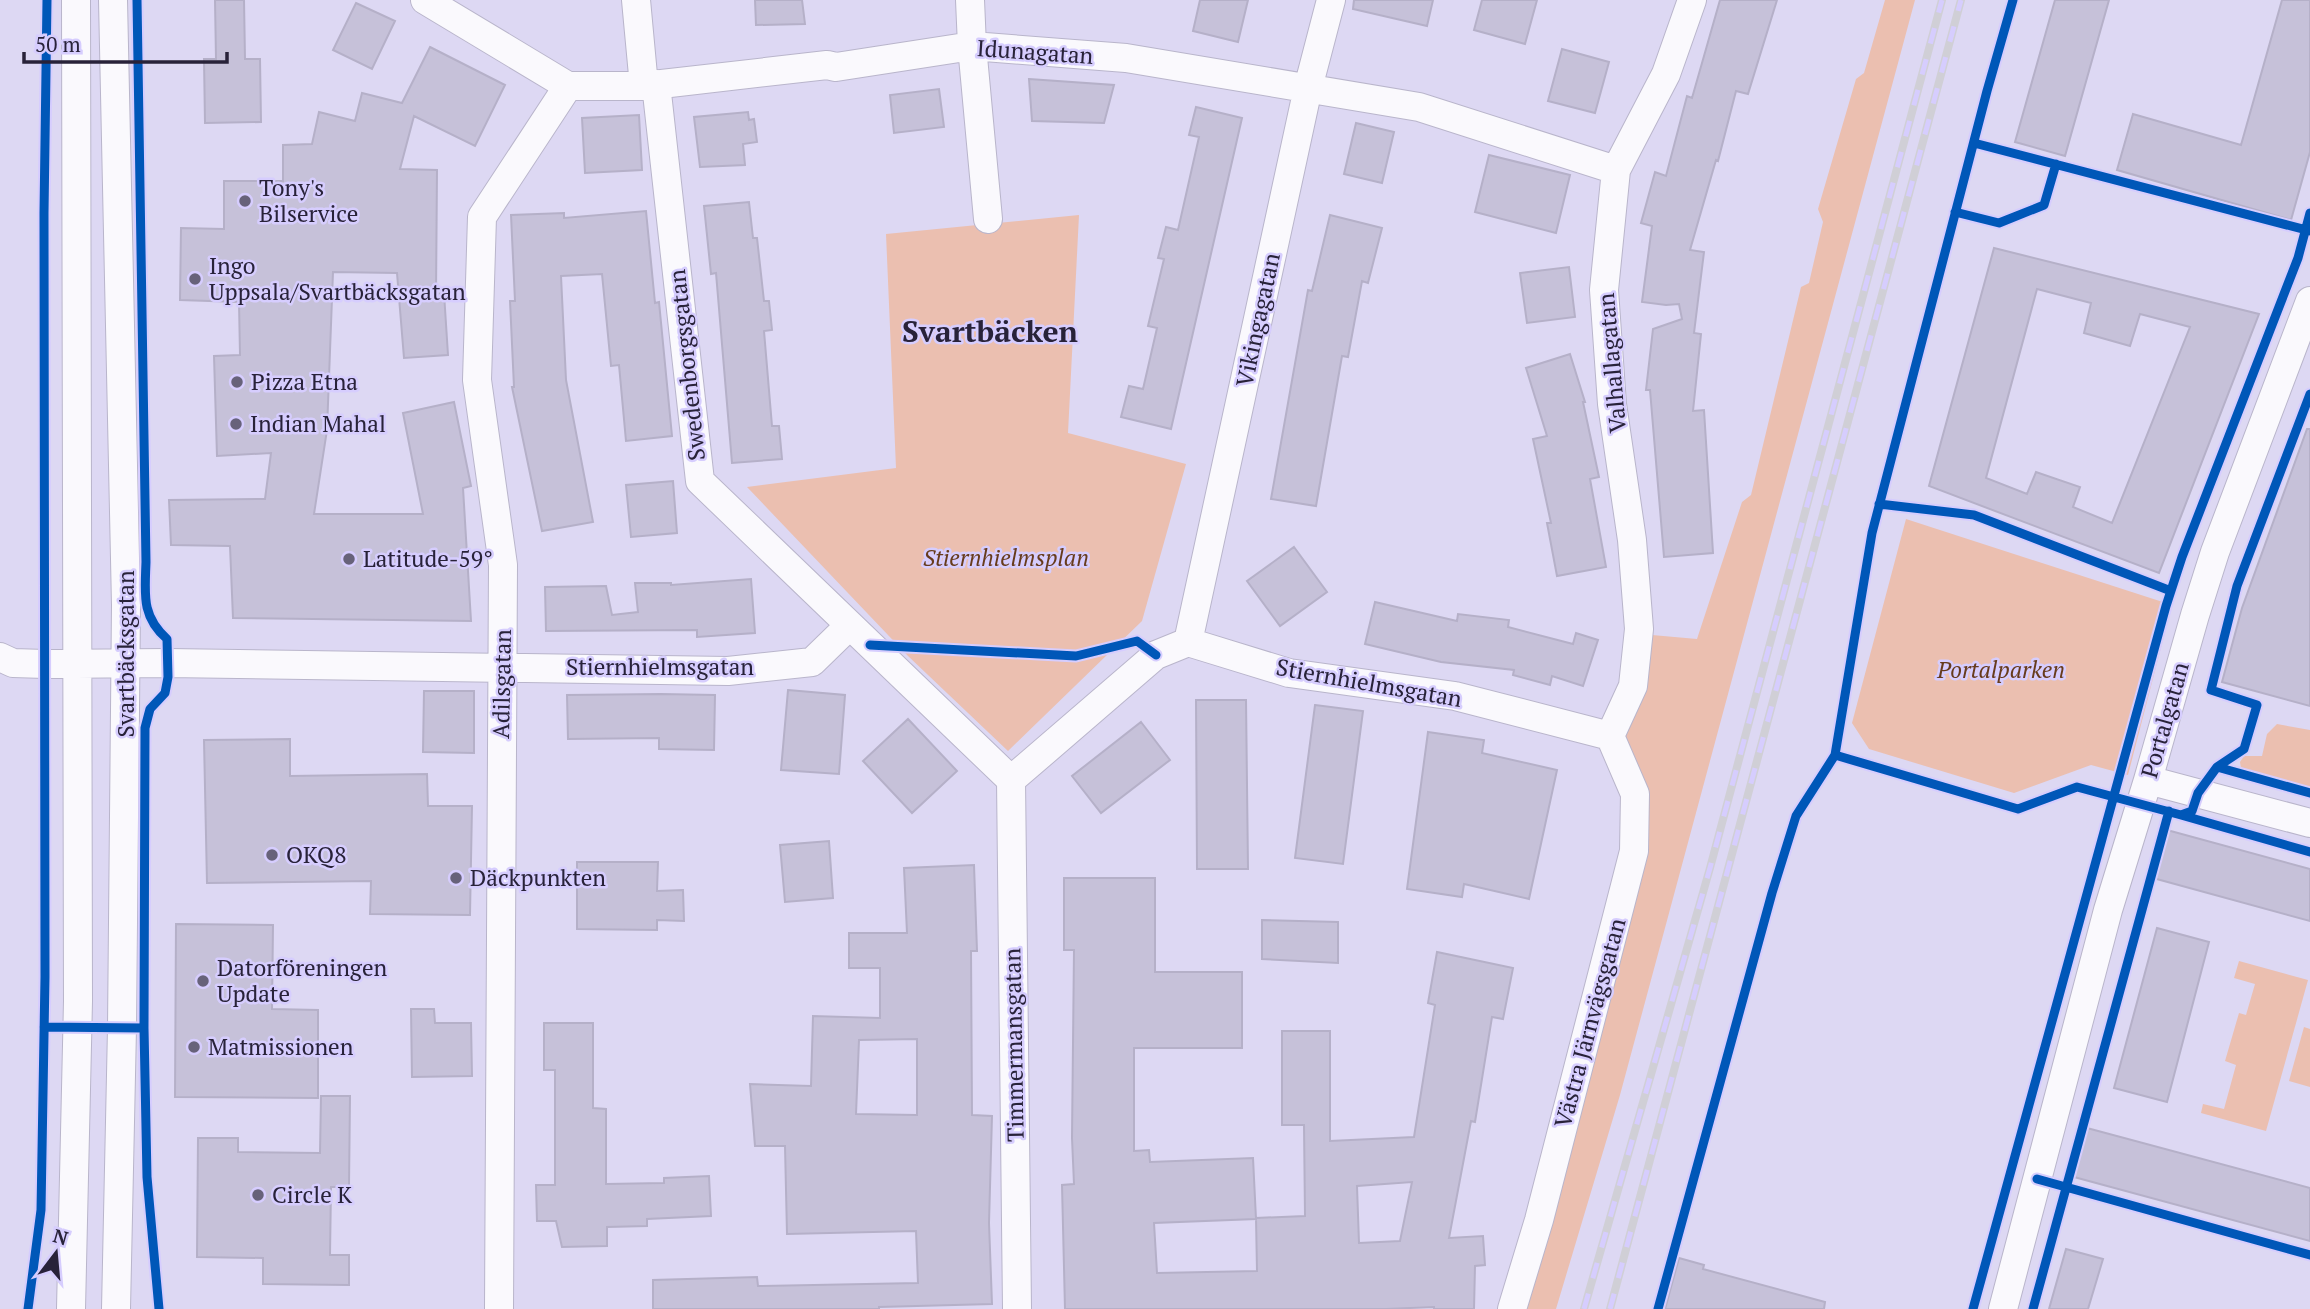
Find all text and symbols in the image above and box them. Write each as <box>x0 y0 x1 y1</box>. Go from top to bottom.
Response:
scale bar <box>24 21 228 65</box>
text: 50 m <box>35 30 81 58</box>
street label: Idunagatan <box>976 32 1095 71</box>
place label: Tony's Bilservice <box>259 172 358 229</box>
marker: Tony's Bilservice <box>237 193 253 209</box>
place label: Ingo Uppsala/Svartbäcksgatan <box>209 250 466 307</box>
street label: Vikingagatan <box>1228 250 1287 390</box>
street label: Swedenborgsgatan <box>661 268 712 462</box>
marker: Ingo Uppsala/Svartbäcksgatan <box>187 271 203 287</box>
street label: Valhallagatan <box>1590 291 1633 434</box>
district label: Svartbäcken <box>902 311 1078 351</box>
place label: Pizza Etna <box>251 366 358 397</box>
marker: Pizza Etna <box>229 374 245 390</box>
place label: Indian Mahal <box>250 408 386 439</box>
marker: Indian Mahal <box>228 416 244 432</box>
park label: Stiernhielmsplan <box>923 542 1089 573</box>
place label: Latitude-59° <box>363 543 493 574</box>
marker: Latitude-59° <box>341 551 357 567</box>
street label: Svartbäcksgatan <box>110 570 141 738</box>
street label: Adilsgatan <box>485 628 518 739</box>
street label: Stiernhielmsgatan <box>566 651 754 682</box>
street label: Stiernhielmsgatan <box>1274 651 1465 714</box>
park label: Portalparken <box>1936 654 2065 685</box>
street label: Portalgatan <box>2133 658 2196 781</box>
place label: OKQ8 <box>286 839 346 870</box>
marker: OKQ8 <box>264 847 280 863</box>
place label: Däckpunkten <box>470 862 606 893</box>
marker: Däckpunkten <box>448 870 464 886</box>
street label: Västra Järnvägsgatan <box>1547 914 1633 1131</box>
street label: Timmermansgatan <box>996 947 1031 1142</box>
place label: Datorföreningen Update <box>217 952 387 1009</box>
marker: Datorföreningen Update <box>195 973 211 989</box>
place label: Matmissionen <box>208 1031 354 1062</box>
marker: Matmissionen <box>186 1039 202 1055</box>
place label: Circle K <box>272 1179 352 1210</box>
marker: Circle K <box>250 1187 266 1203</box>
north arrow <box>21 1218 91 1288</box>
text: N <box>50 1222 72 1250</box>

